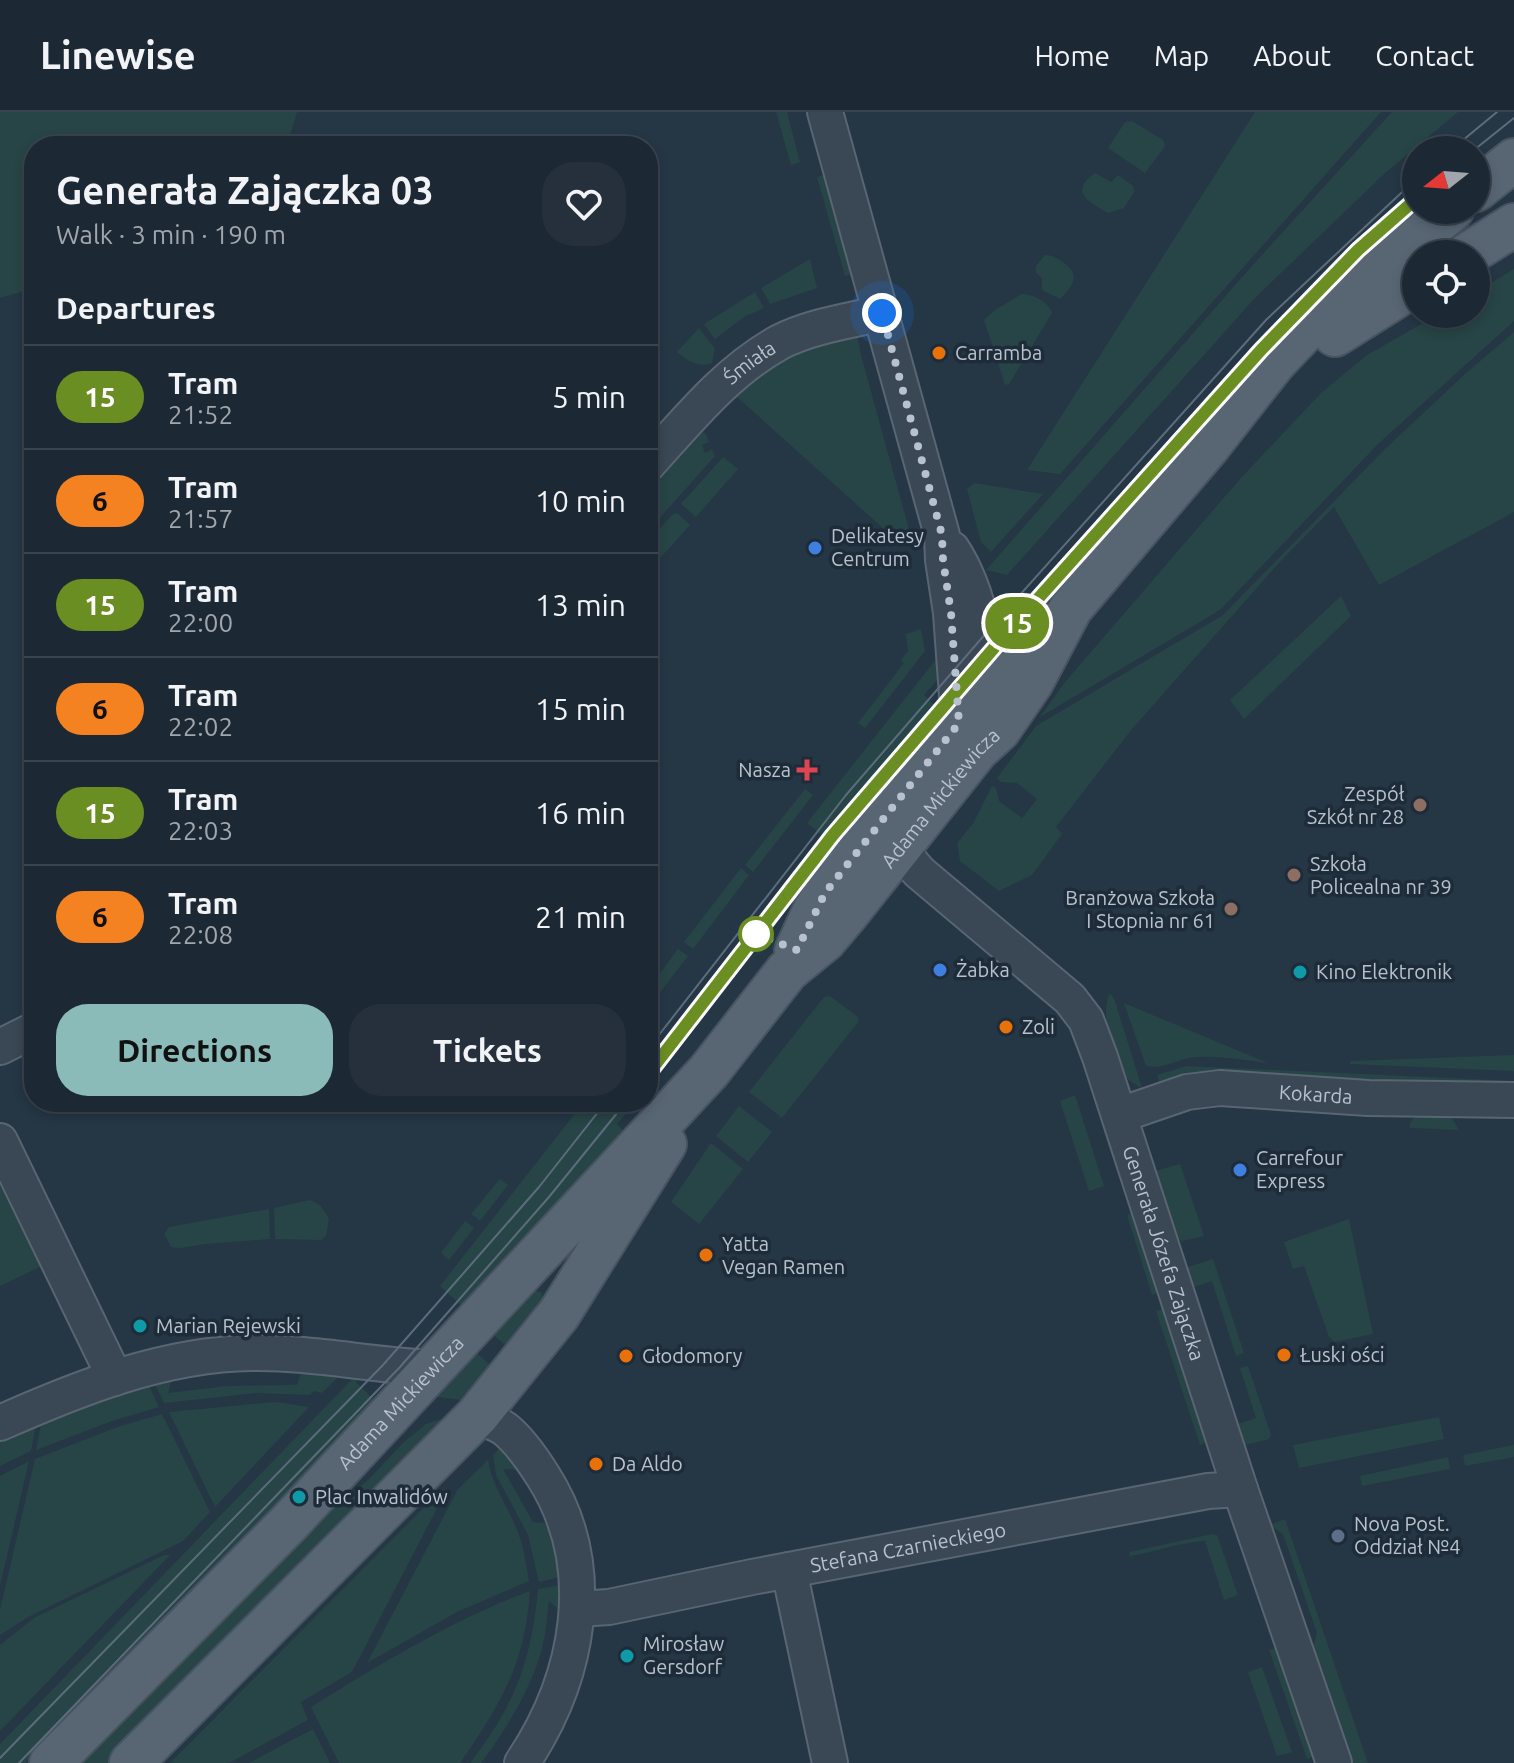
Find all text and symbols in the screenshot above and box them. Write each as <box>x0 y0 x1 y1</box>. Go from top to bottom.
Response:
text: Linewise <box>40 34 196 76</box>
text: Home <box>1035 40 1110 71</box>
text: Map <box>1154 40 1209 71</box>
text: About <box>1253 40 1331 71</box>
text: Contact <box>1375 40 1474 71</box>
north arrow <box>1402 136 1490 224</box>
map controls <box>1402 136 1490 328</box>
button: heart <box>542 162 626 246</box>
text: Generała Zajączka 03 <box>56 169 434 211</box>
text: Walk · 3 min · 190 m <box>56 220 286 249</box>
button: locate <box>1402 240 1490 328</box>
text: Departures <box>56 291 216 325</box>
your location <box>862 293 902 333</box>
street label: Śmiała <box>719 335 779 389</box>
place label: Carramba <box>955 341 1042 364</box>
marker: Carramba <box>930 344 948 362</box>
text: Tram <box>168 366 238 400</box>
text: 5 min <box>552 380 626 414</box>
text: 15 <box>84 381 116 412</box>
text: 21:52 <box>168 400 233 429</box>
text: Tram <box>168 470 238 504</box>
text: 10 min <box>535 484 626 518</box>
text: 6 <box>92 485 108 516</box>
text: 21:57 <box>168 504 233 533</box>
place label: Delikatesy Centrum <box>831 524 924 570</box>
marker: Delikatesy Centrum <box>806 539 824 557</box>
text: Tram <box>168 574 238 608</box>
text: 13 min <box>535 588 626 622</box>
text: 15 <box>84 589 116 620</box>
line badge: 15 <box>981 597 1053 649</box>
text: 15 <box>1001 607 1033 638</box>
text: 22:00 <box>168 608 233 637</box>
text: Tram <box>168 678 238 712</box>
text: 15 min <box>535 692 626 726</box>
text: 6 <box>92 693 108 724</box>
text: 22:02 <box>168 712 233 741</box>
street label: Adama Mickiewicza <box>876 723 1004 872</box>
place label: Nasza <box>738 758 791 781</box>
marker: Nasza <box>798 761 816 779</box>
text: Tram <box>168 782 238 816</box>
place label: Zespół Szkół nr 28 <box>1307 782 1405 828</box>
text: 16 min <box>535 796 626 830</box>
marker: Zespół Szkół nr 28 <box>1411 796 1429 814</box>
text: 15 <box>84 797 116 828</box>
text: 22:03 <box>168 816 233 845</box>
place label: Szkoła Policealna nr 39 <box>1310 852 1452 898</box>
marker: Szkoła Policealna nr 39 <box>1285 866 1303 884</box>
text: Tram <box>168 886 238 920</box>
place label: Branżowa Szkoła I Stopnia nr 61 <box>1065 886 1215 932</box>
text: 21 min <box>535 900 626 934</box>
marker: Branżowa Szkoła I Stopnia nr 61 <box>1222 900 1240 918</box>
text: 6 <box>92 901 108 932</box>
unlabelled marker <box>739 917 773 951</box>
text: 22:08 <box>168 920 233 949</box>
place label: Żabka <box>956 958 1010 981</box>
place label: Kino Elektronik <box>1316 960 1452 983</box>
marker: Żabka <box>931 961 949 979</box>
marker: Kino Elektronik <box>1291 963 1309 981</box>
button: Directions <box>56 1004 333 1096</box>
button: Tickets <box>349 1004 626 1096</box>
place label: Zoli <box>1022 1015 1055 1038</box>
marker: Zoli <box>997 1018 1015 1036</box>
street label: Kokarda <box>1278 1080 1353 1108</box>
street label: Generała Józefa Zajączka <box>1118 1143 1210 1363</box>
place label: Carrefour Express <box>1256 1146 1343 1192</box>
marker: Carrefour Express <box>1231 1161 1249 1179</box>
place label: Yatta Vegan Ramen <box>722 1232 845 1278</box>
marker: Yatta Vegan Ramen <box>697 1246 715 1264</box>
place label: Marian Rejewski <box>156 1314 301 1337</box>
marker: Marian Rejewski <box>131 1317 149 1335</box>
street label: Adama Mickiewicza <box>333 1331 468 1474</box>
place label: Łuski ości <box>1300 1343 1385 1366</box>
place label: Głodomory <box>642 1344 743 1367</box>
marker: Łuski ości <box>1275 1346 1293 1364</box>
marker: Głodomory <box>617 1347 635 1365</box>
place label: Da Aldo <box>612 1452 683 1475</box>
marker: Da Aldo <box>587 1455 605 1473</box>
place label: Plac Inwalidów <box>315 1485 448 1508</box>
marker: Plac Inwalidów <box>290 1488 308 1506</box>
place label: Nova Post. Oddział №4 <box>1354 1512 1460 1558</box>
street label: Stefana Czarnieckiego <box>808 1517 1008 1577</box>
marker: Nova Post. Oddział №4 <box>1329 1527 1347 1545</box>
place label: Mirosław Gersdorf <box>643 1632 725 1678</box>
marker: Mirosław Gersdorf <box>618 1647 636 1665</box>

